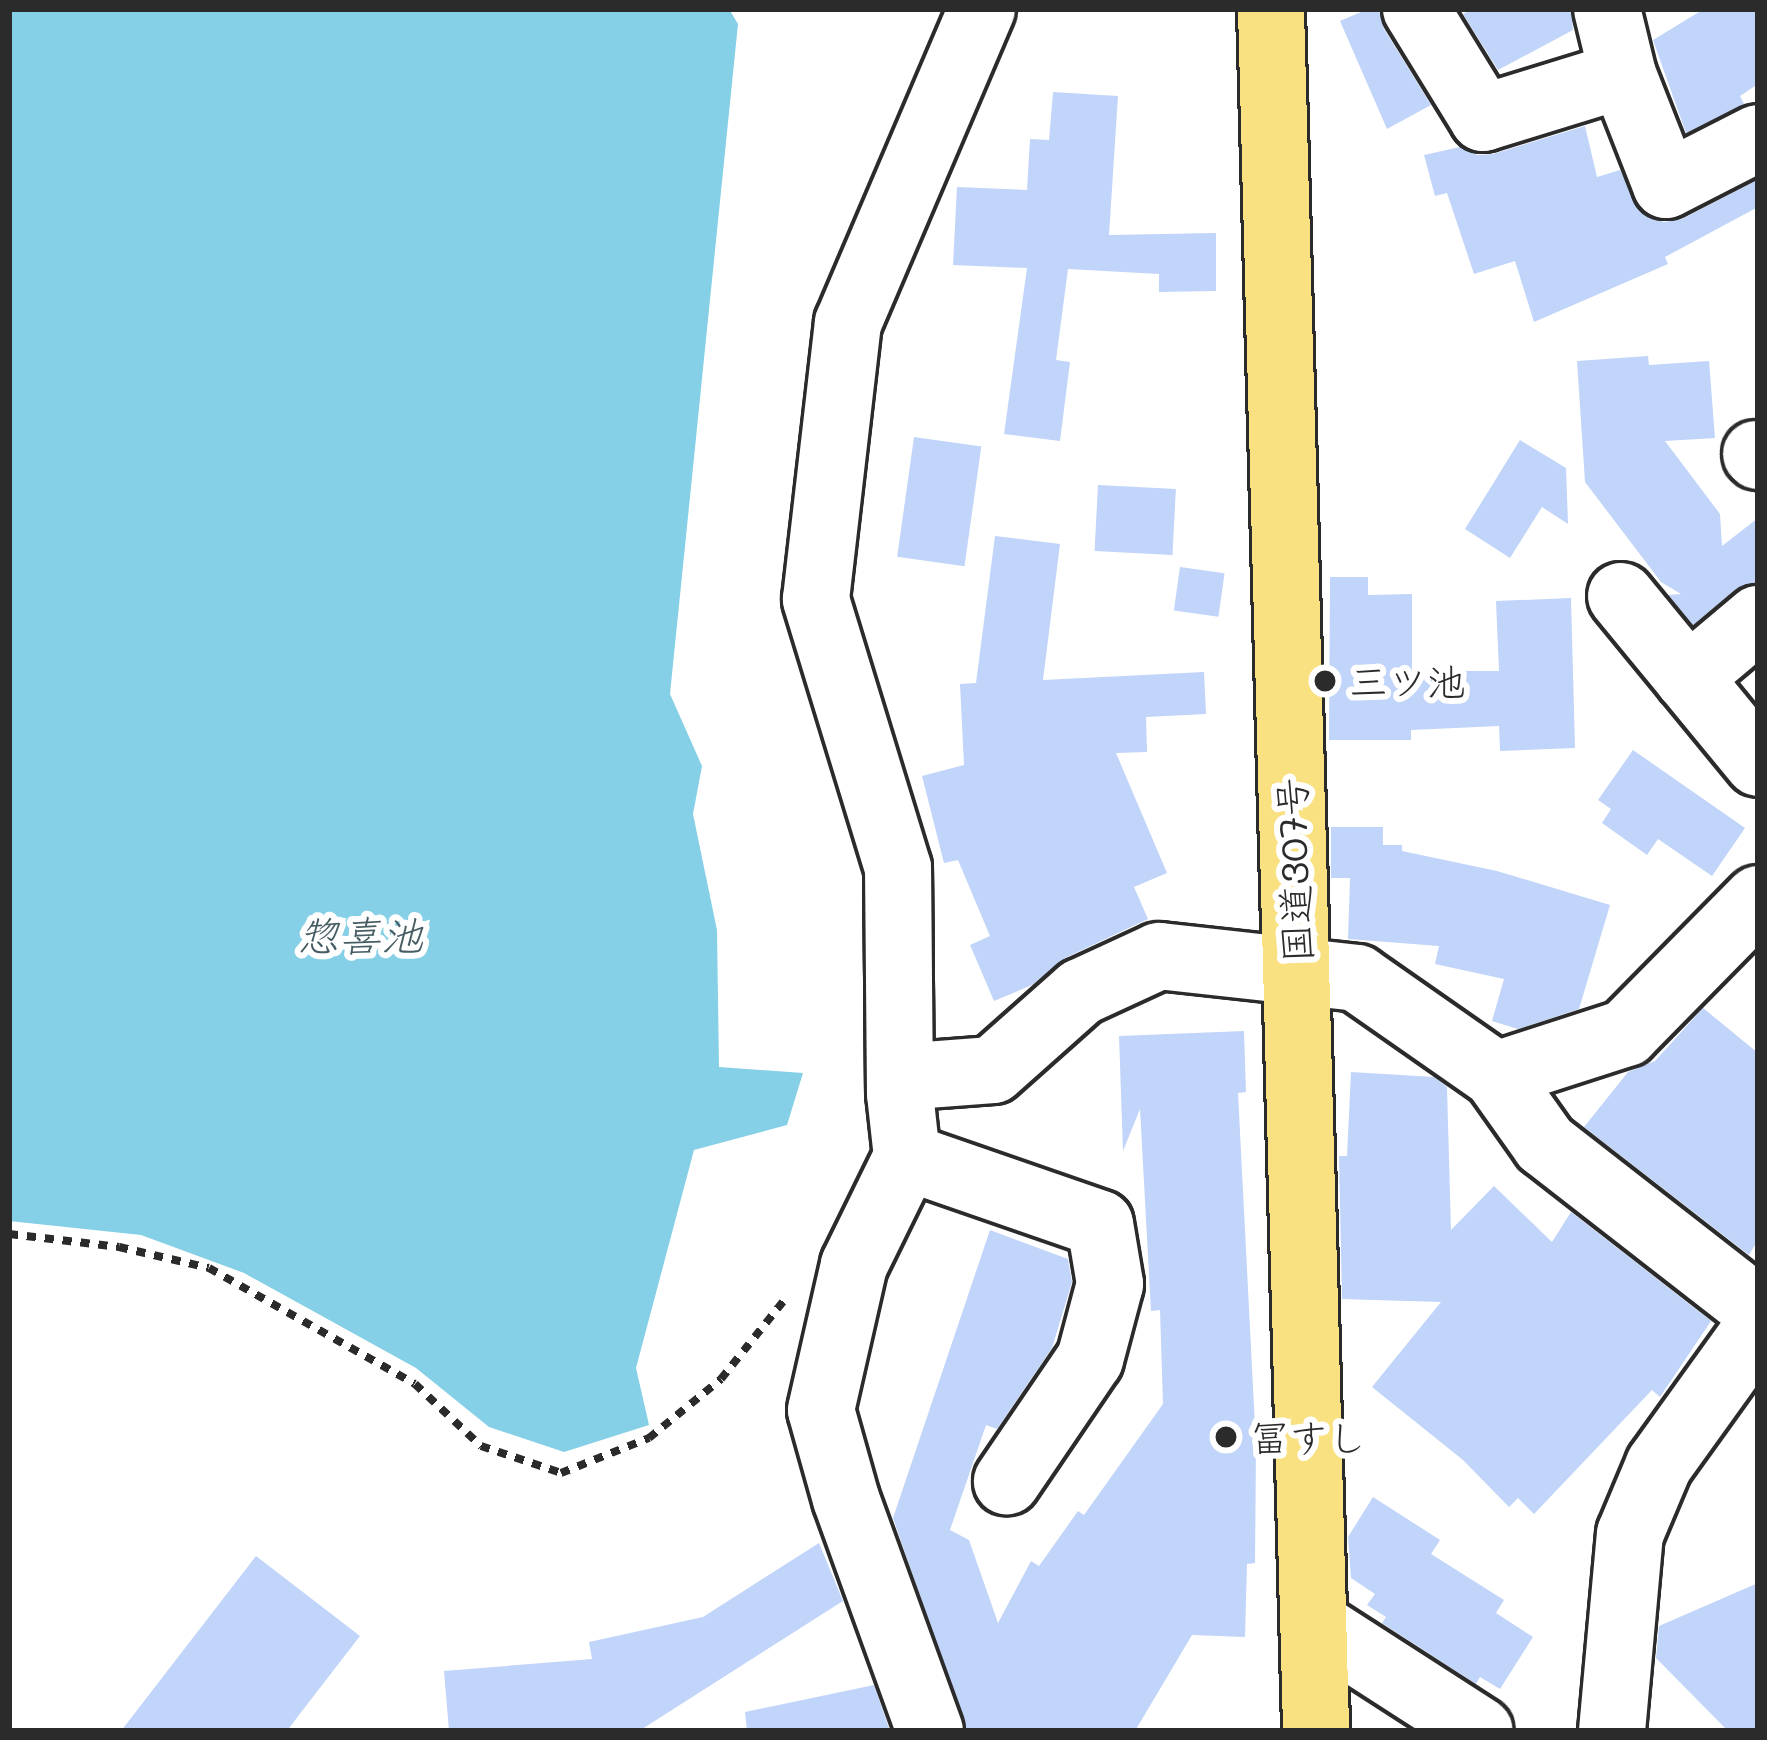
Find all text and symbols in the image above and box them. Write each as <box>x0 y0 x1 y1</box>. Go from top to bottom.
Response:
place label: 三ツ池 <box>1349 658 1466 704</box>
marker: 三ツ池 <box>1312 668 1338 694</box>
street label: 国道307号 <box>1267 776 1321 964</box>
water label: 惣喜池 <box>297 910 423 960</box>
place label: 冨すし <box>1250 1414 1367 1460</box>
marker: 冨すし <box>1213 1424 1239 1450</box>

